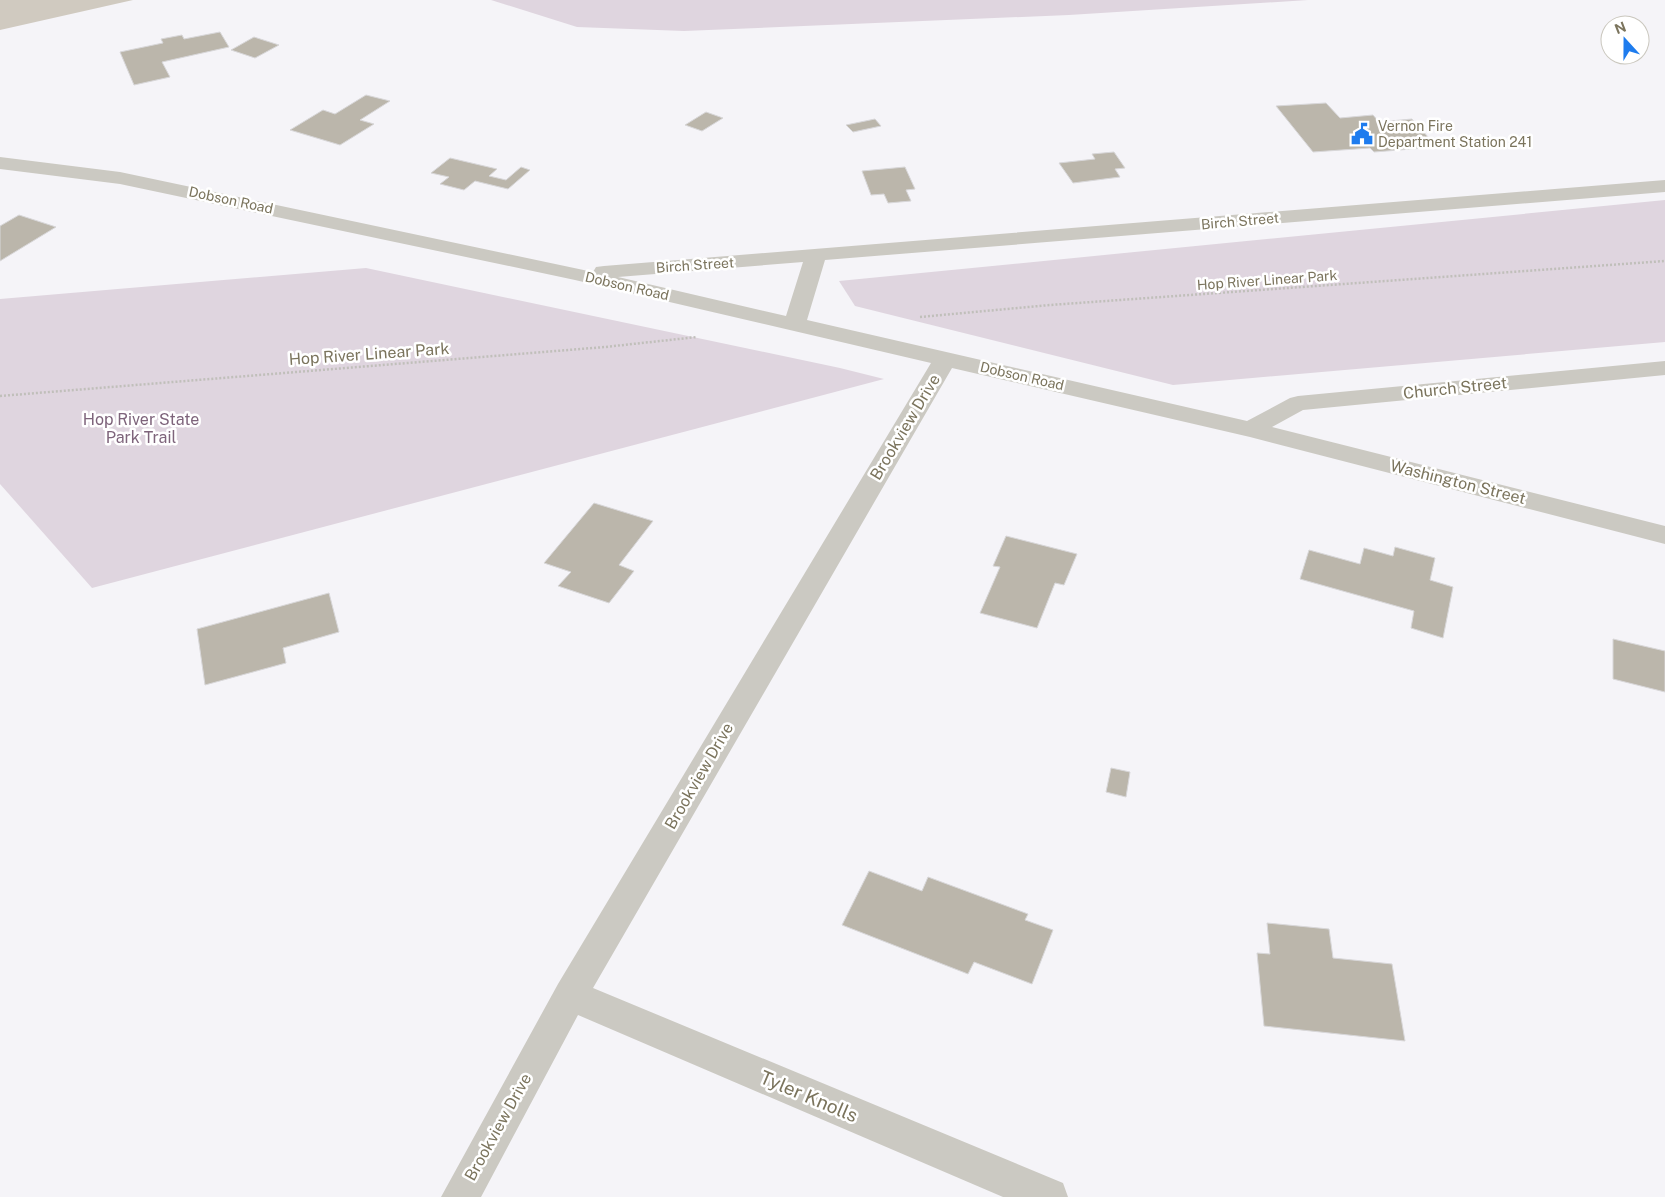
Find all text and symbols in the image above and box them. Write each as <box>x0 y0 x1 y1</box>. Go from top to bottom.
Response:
north arrow <box>1600 15 1650 65</box>
text: N <box>1612 18 1628 37</box>
place label: Vernon Fire Department Station 241 <box>1378 118 1532 150</box>
public building icon: Vernon Fire Department Station 241 <box>1349 121 1375 147</box>
street label: Dobson Road <box>187 183 275 217</box>
street label: Birch Street <box>1200 210 1280 232</box>
street label: Birch Street <box>655 254 735 276</box>
street label: Hop River Linear Park <box>1196 267 1338 293</box>
street label: Dobson Road <box>584 269 670 303</box>
street label: Hop River Linear Park <box>288 339 450 369</box>
street label: Dobson Road <box>979 359 1065 393</box>
street label: Brookview Drive <box>866 371 944 483</box>
street label: Church Street <box>1402 373 1508 403</box>
park label: Hop River State Park Trail <box>83 410 199 447</box>
street label: Washington Street <box>1388 456 1528 508</box>
street label: Brookview Drive <box>661 719 737 833</box>
street label: Tyler Knolls <box>757 1066 861 1126</box>
street label: Brookview Drive <box>461 1070 535 1184</box>

